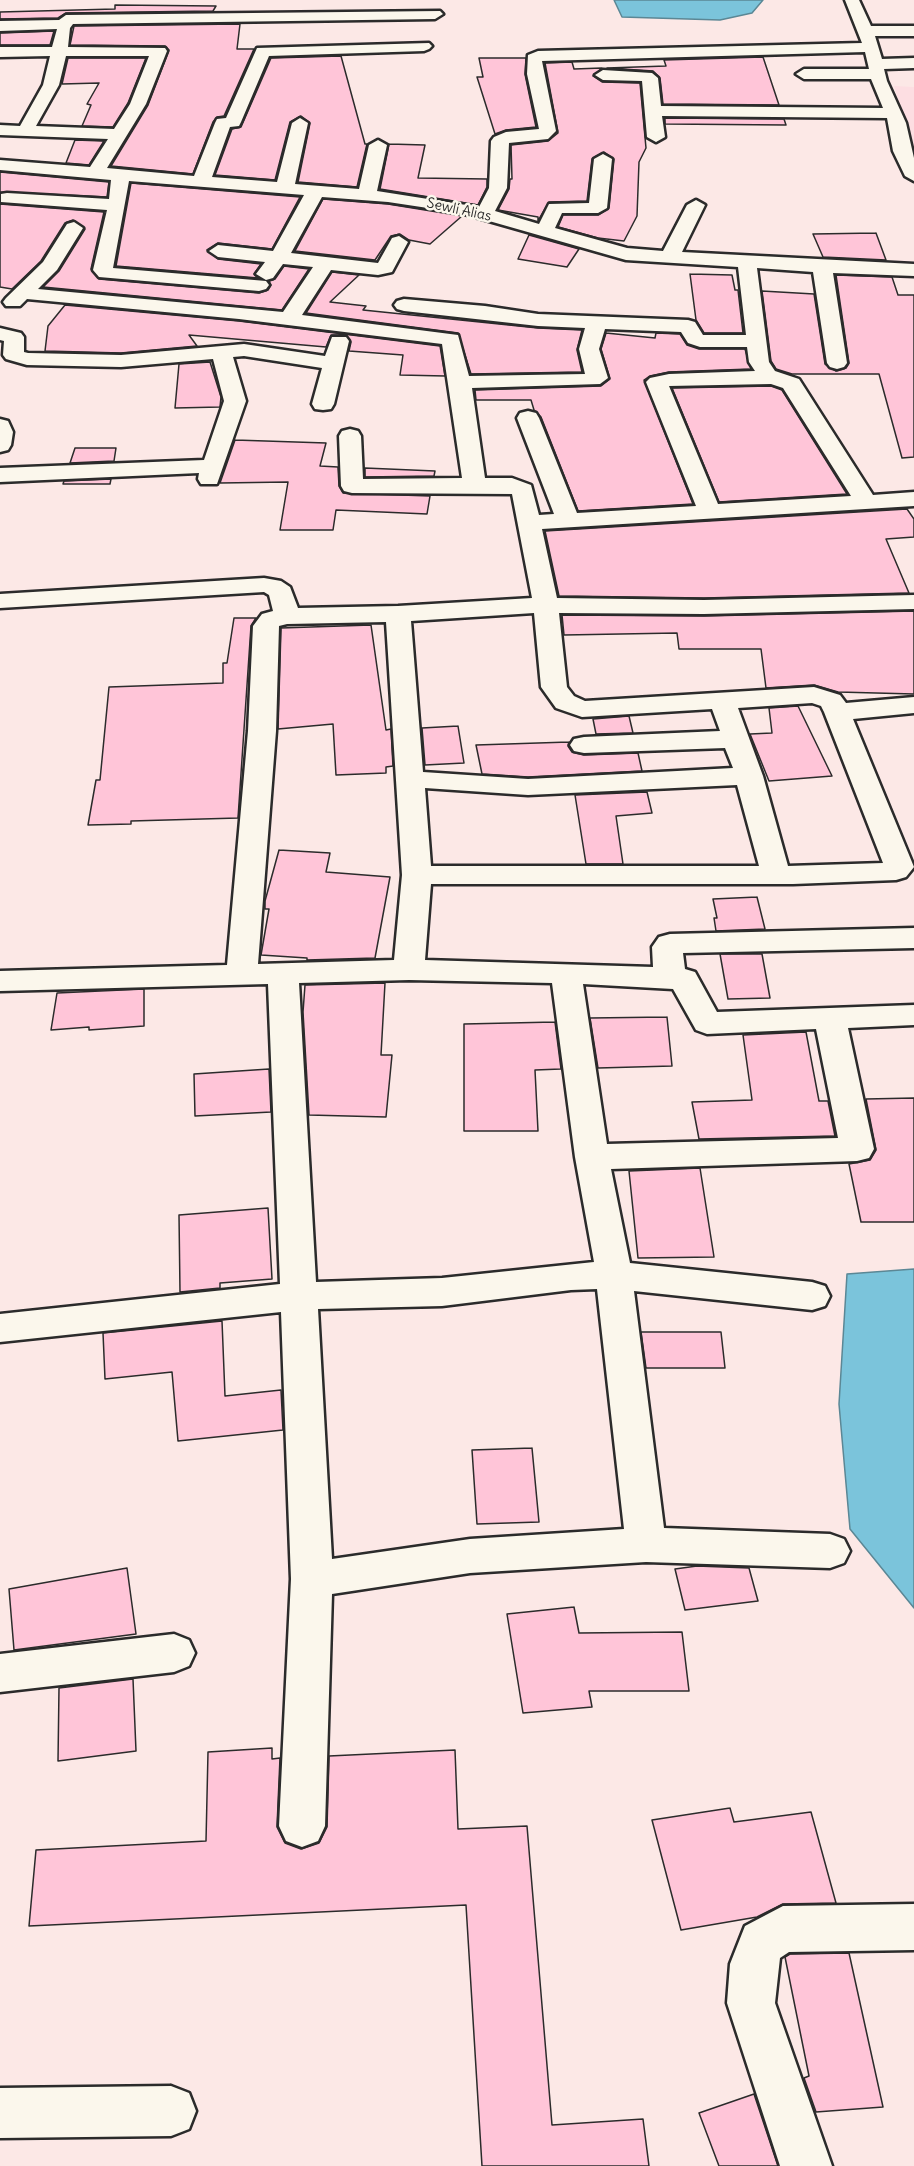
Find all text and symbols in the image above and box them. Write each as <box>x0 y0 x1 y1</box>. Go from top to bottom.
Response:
street label: Sewli Alias <box>425 195 493 225</box>

